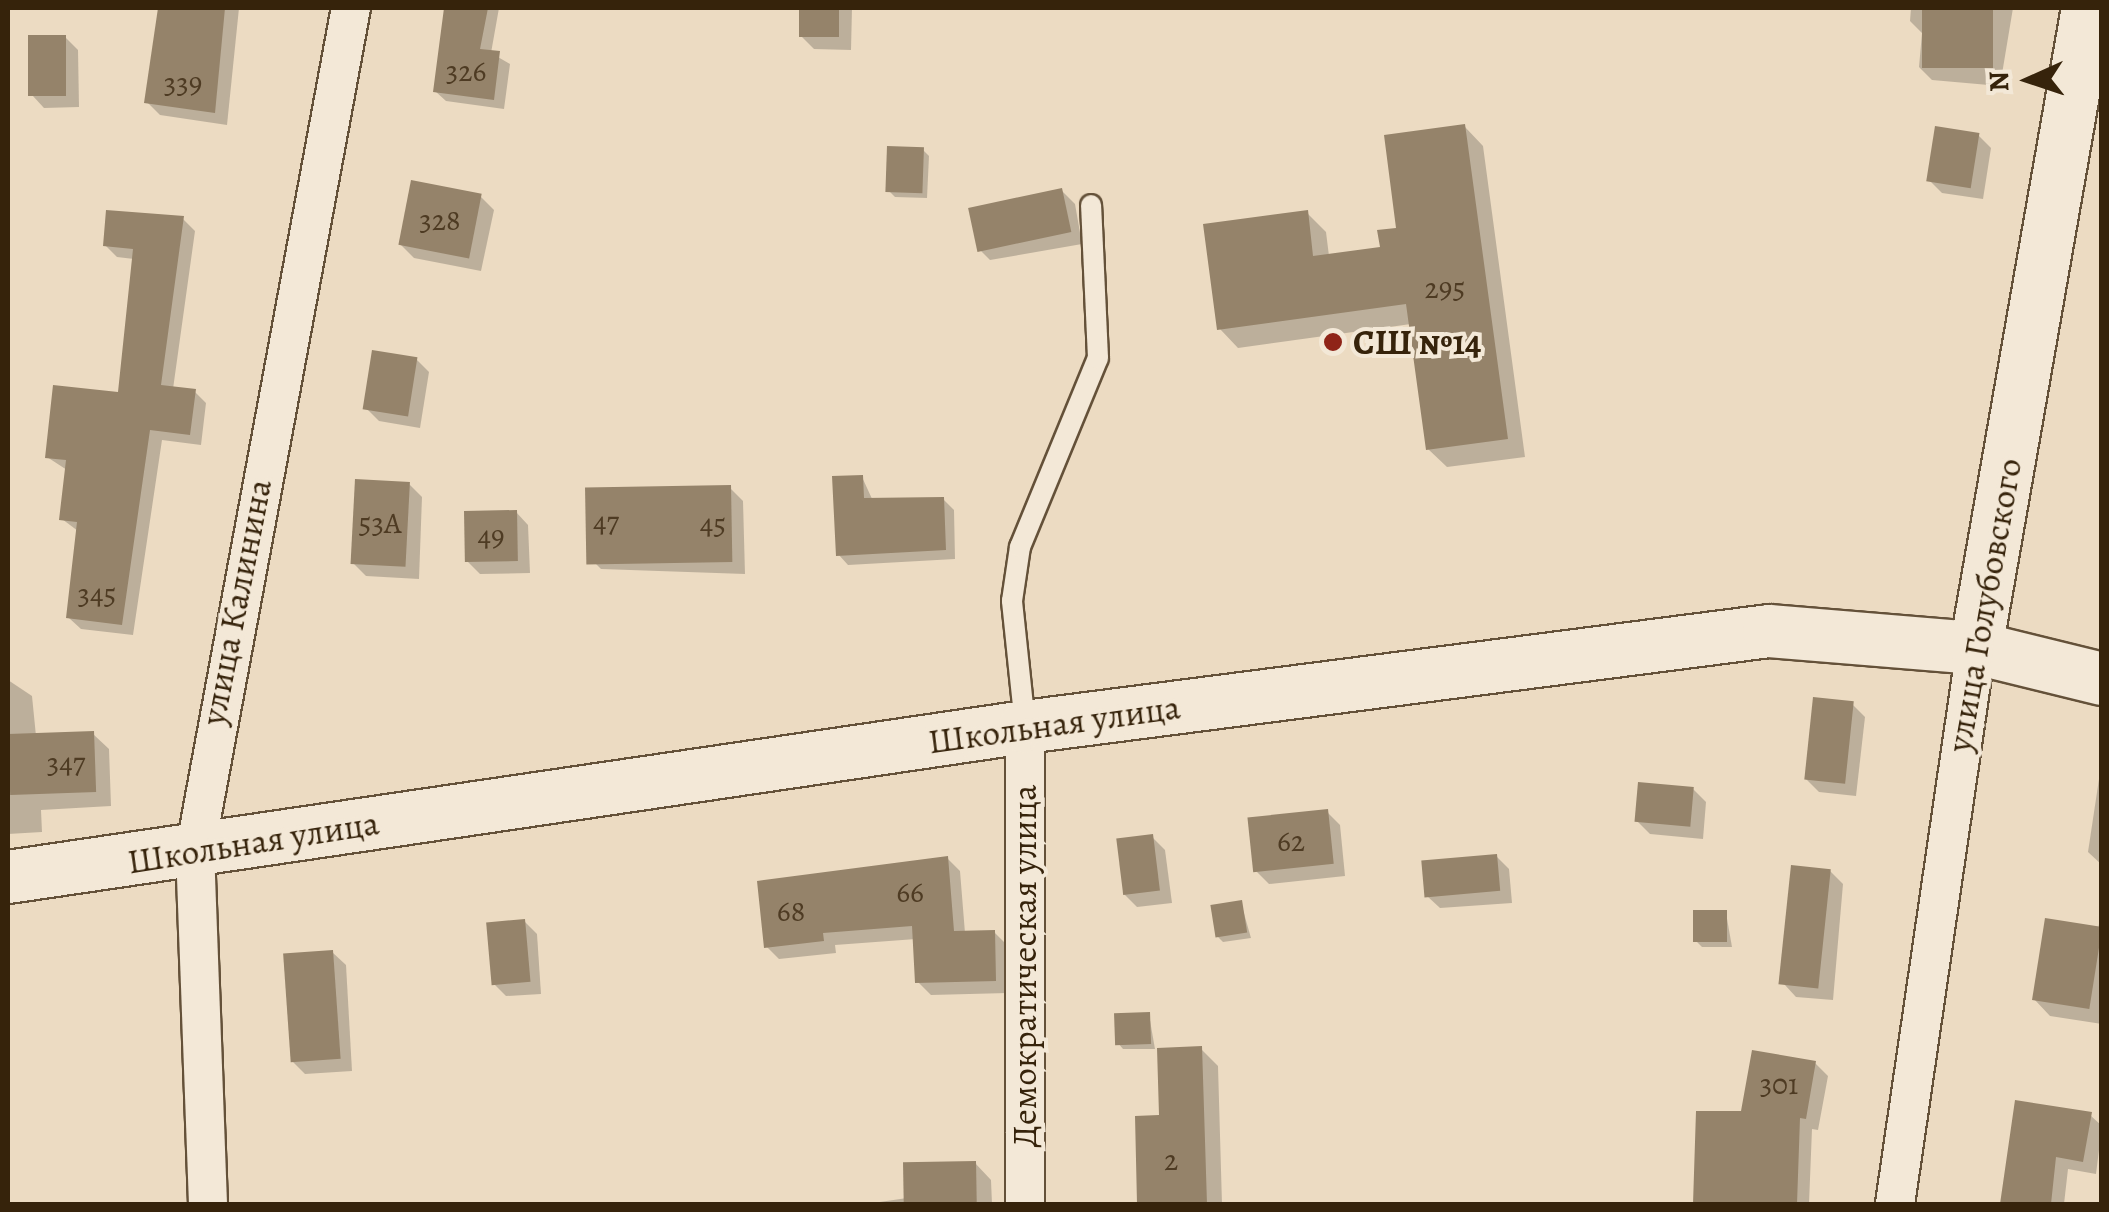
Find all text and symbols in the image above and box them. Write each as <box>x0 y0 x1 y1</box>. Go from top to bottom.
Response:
north arrow <box>1979 30 2079 130</box>
house number: 326 <box>446 53 486 89</box>
house number: 339 <box>164 65 202 101</box>
text: N <box>1980 70 2019 93</box>
house number: 328 <box>419 202 461 238</box>
house number: 295 <box>1425 270 1465 306</box>
place label: СШ №14 <box>1353 321 1482 363</box>
marker: СШ №14 <box>1322 331 1344 353</box>
street label: улица Голубовского <box>1937 455 2031 755</box>
street label: улица Калинина <box>192 475 280 729</box>
house number: 47 <box>593 504 619 540</box>
house number: 53А <box>359 505 401 541</box>
house number: 45 <box>700 506 726 542</box>
house number: 49 <box>477 518 505 554</box>
house number: 345 <box>78 576 116 612</box>
street label: Школьная улица <box>925 685 1183 763</box>
house number: 347 <box>47 745 85 781</box>
street label: Демократическая улица <box>1003 785 1045 1147</box>
street label: Школьная улица <box>124 801 382 883</box>
house number: 62 <box>1277 823 1305 859</box>
house number: 66 <box>896 874 924 910</box>
house number: 68 <box>777 893 805 929</box>
house number: 301 <box>1760 1066 1798 1102</box>
house number: 2 <box>1164 1142 1178 1178</box>

